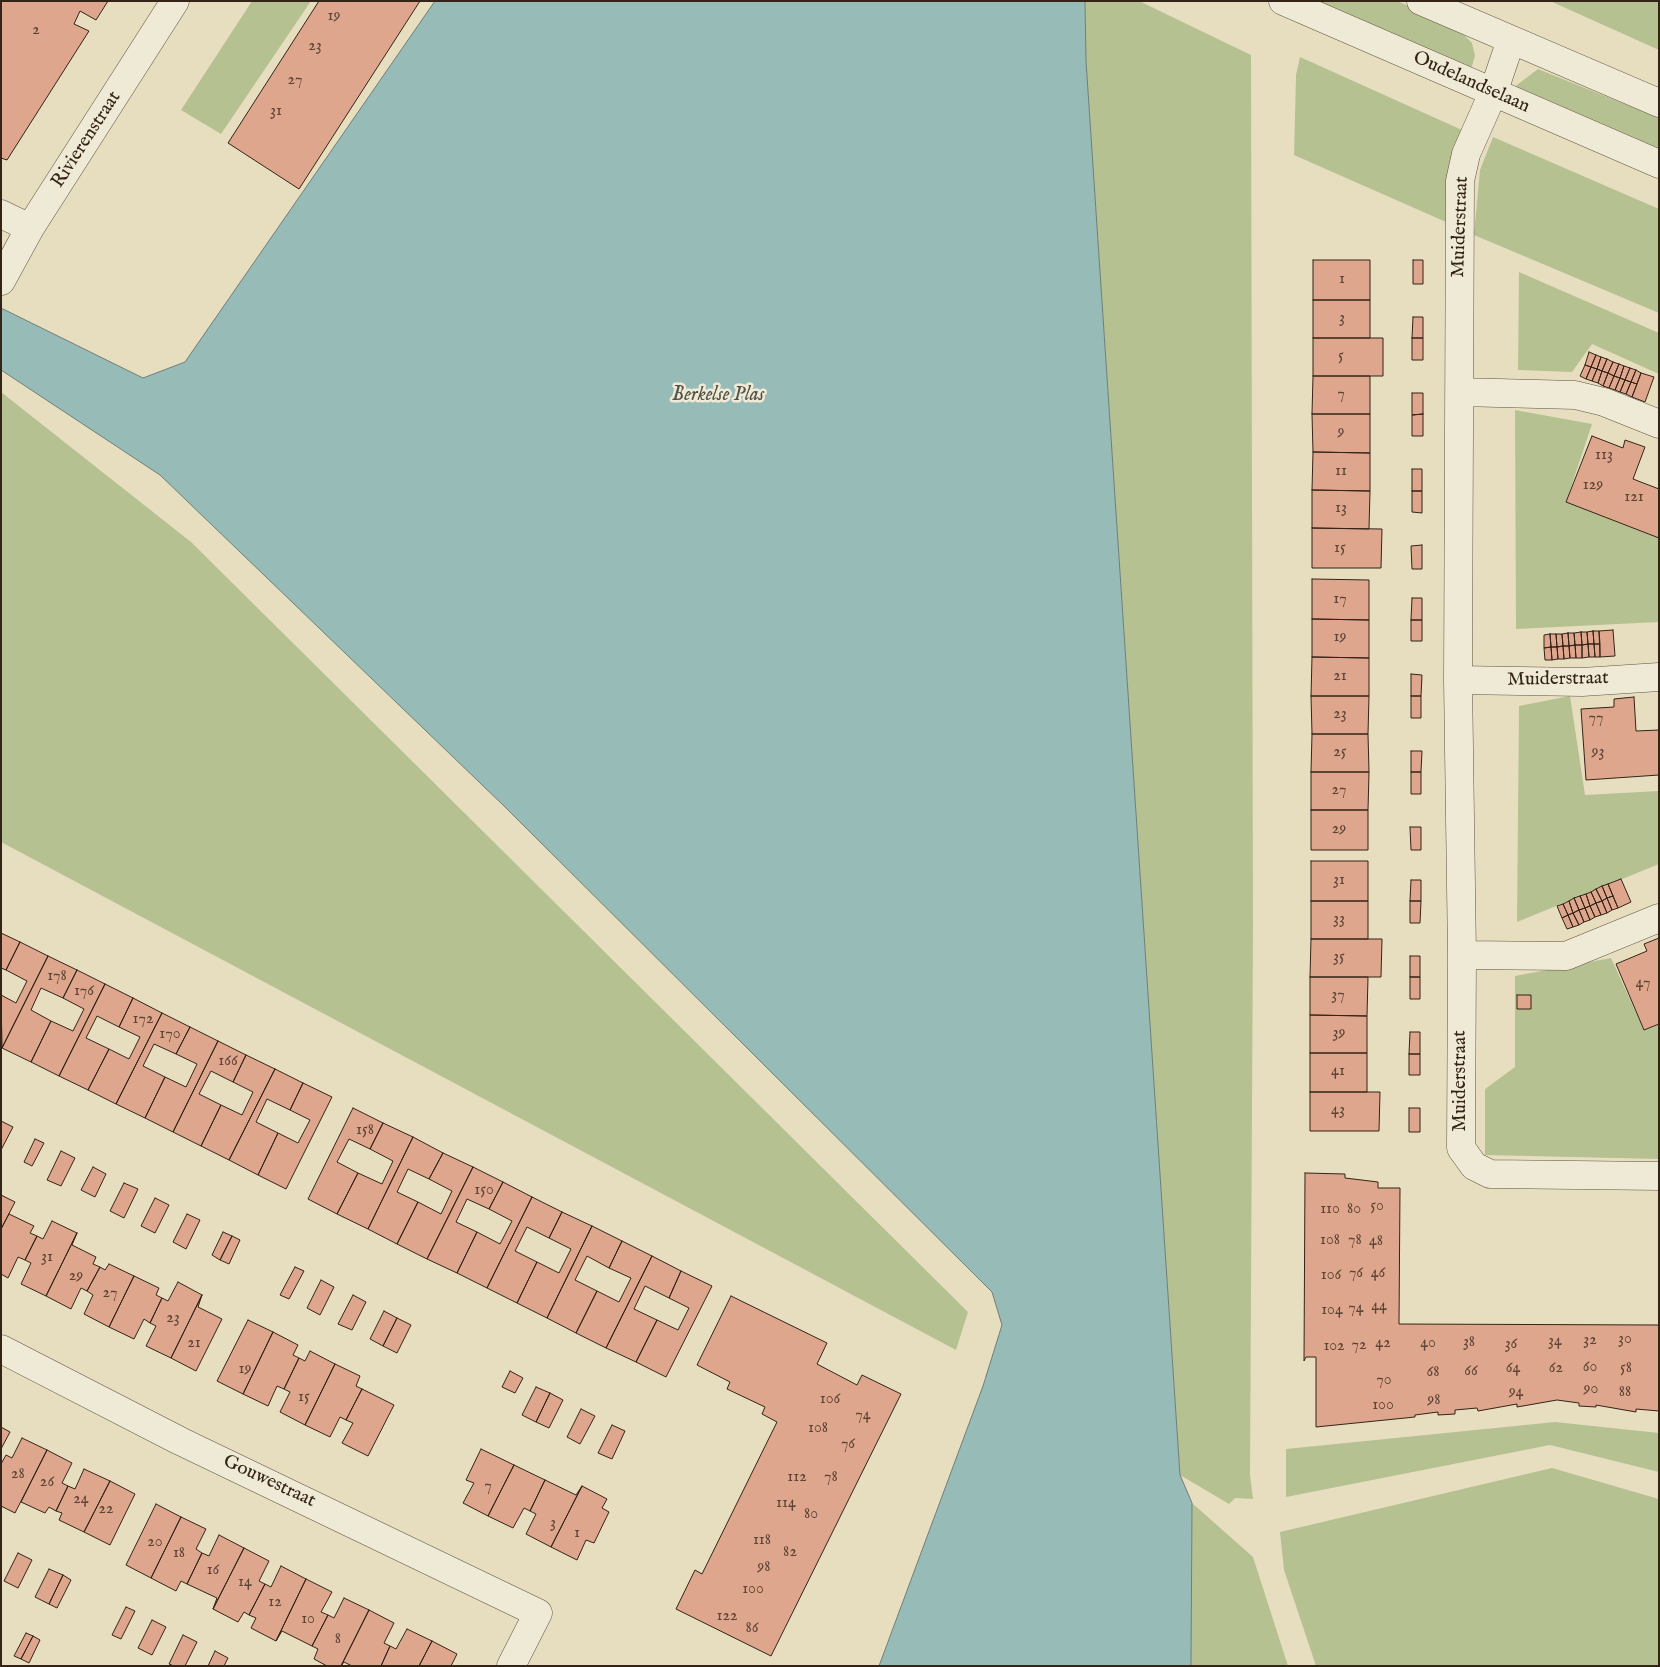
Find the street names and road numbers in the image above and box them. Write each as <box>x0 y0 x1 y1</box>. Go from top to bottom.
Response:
street label: Oudelandselaan <box>1409 47 1533 119</box>
street label: Rivierenstraat <box>47 87 127 193</box>
street label: Muiderstraat <box>1448 176 1474 278</box>
street label: Muiderstraat <box>1507 668 1609 692</box>
street label: Muiderstraat <box>1450 1030 1472 1132</box>
street label: Gouwestraat <box>219 1451 319 1513</box>

